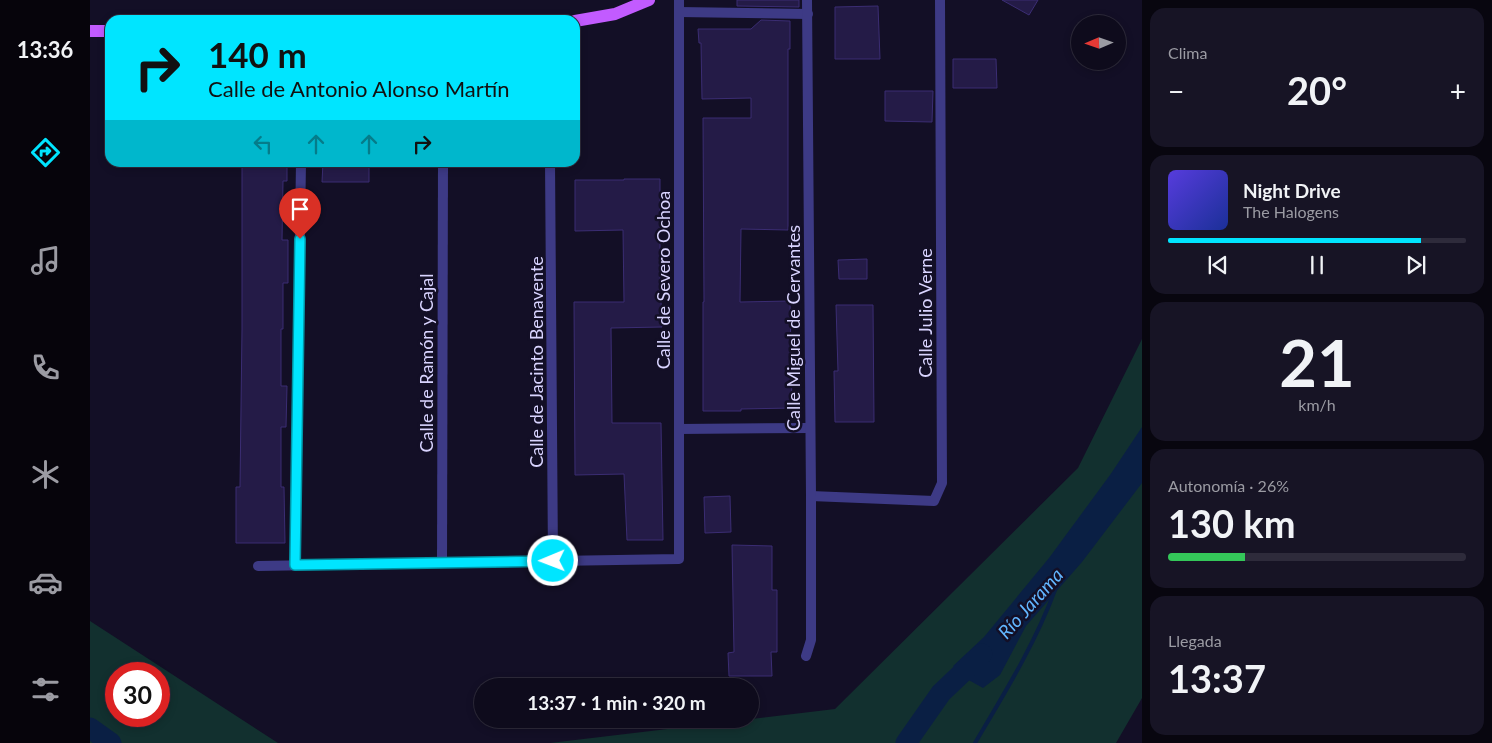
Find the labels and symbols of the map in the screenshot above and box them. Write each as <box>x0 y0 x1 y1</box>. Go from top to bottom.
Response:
north arrow <box>1071 15 1126 70</box>
pin <box>279 188 321 239</box>
street label: Calle de Severo Ochoa <box>652 191 674 369</box>
street label: Calle Miguel de Cervantes <box>782 225 804 431</box>
street label: Calle Julio Verne <box>914 248 936 378</box>
street label: Calle de Jacinto Benavente <box>525 256 547 468</box>
street label: Calle de Ramón y Cajal <box>415 273 437 453</box>
position arrow <box>526 534 578 586</box>
water label: Río Jarama <box>993 563 1067 643</box>
speed limit sign: 30 <box>105 662 170 727</box>

